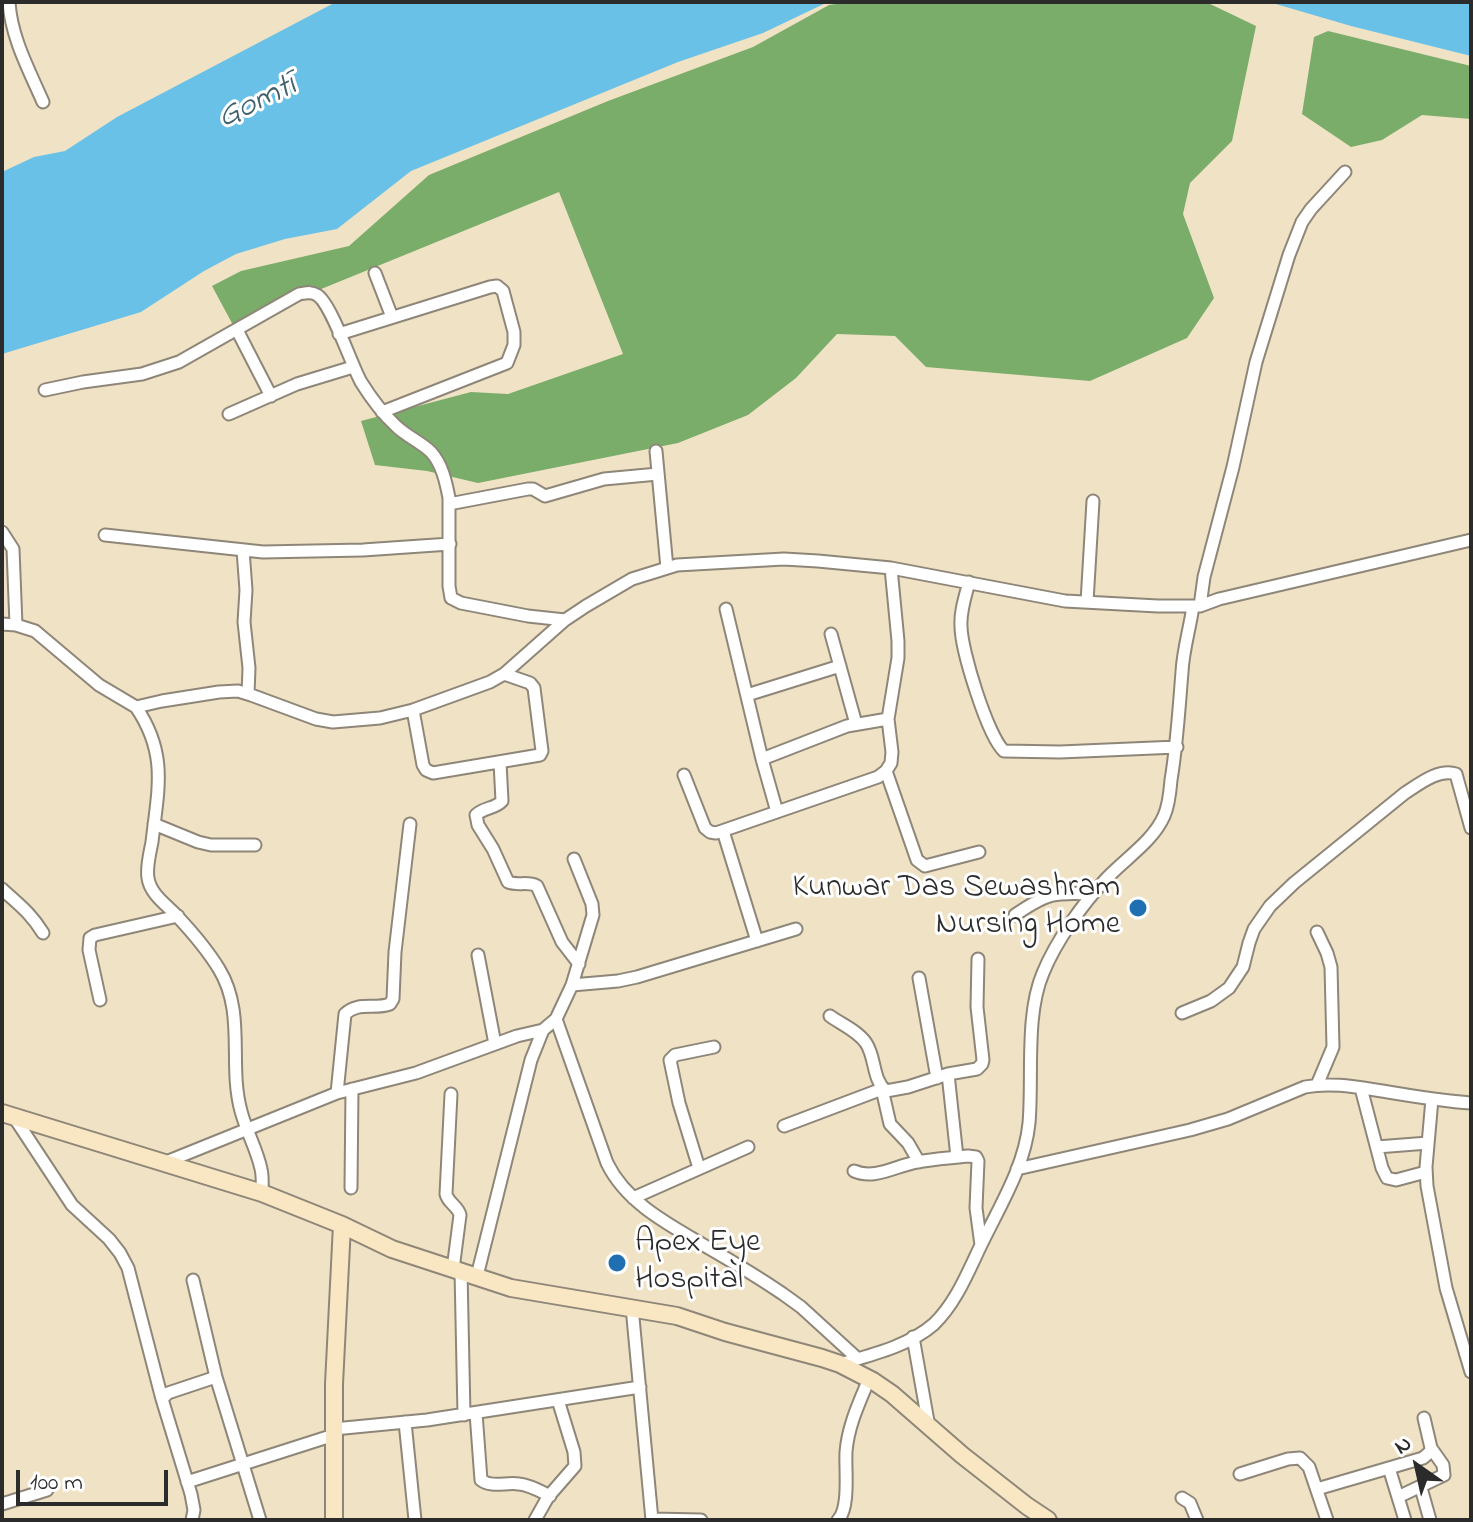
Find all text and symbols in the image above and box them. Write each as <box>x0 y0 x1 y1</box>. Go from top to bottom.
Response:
water label: Gomtī <box>212 67 304 141</box>
place label: Kunwar Das Sewashram Nursing Home <box>793 871 1120 946</box>
marker: Kunwar Das Sewashram Nursing Home <box>1127 897 1149 919</box>
place label: Apex Eye Hospital <box>635 1226 760 1301</box>
marker: Apex Eye Hospital <box>606 1252 628 1274</box>
north arrow <box>1377 1426 1457 1506</box>
text: N <box>1388 1429 1419 1464</box>
scale bar <box>20 1454 172 1504</box>
text: 100 m <box>30 1466 83 1501</box>

